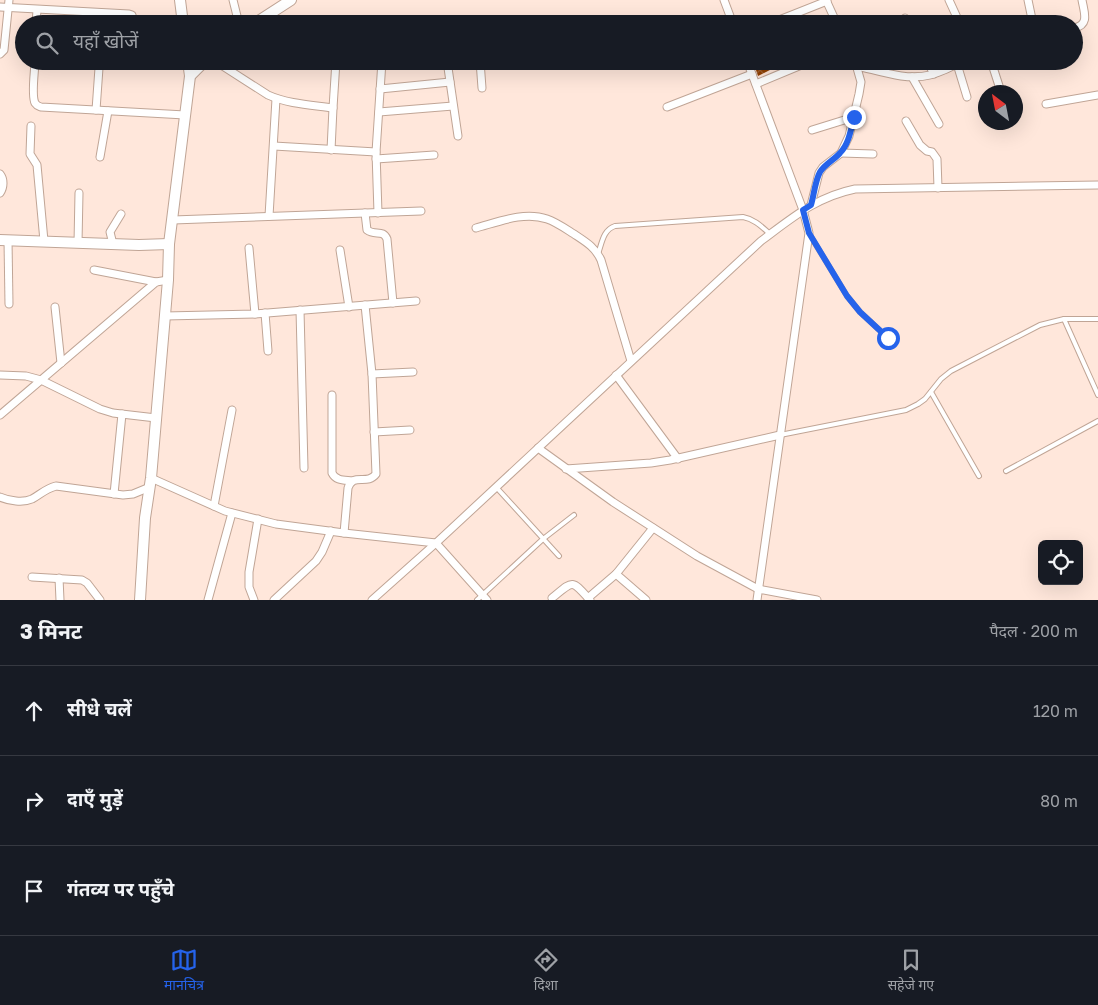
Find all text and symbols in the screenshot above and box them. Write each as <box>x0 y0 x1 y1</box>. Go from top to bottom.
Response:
search box <box>15 15 1083 70</box>
icon: search <box>33 29 61 57</box>
text: यहाँ खोजें <box>73 29 138 52</box>
north arrow <box>978 85 1023 130</box>
route end <box>843 106 866 129</box>
route start <box>877 327 900 350</box>
map controls <box>1038 540 1083 585</box>
button: locate <box>1038 540 1083 585</box>
text: 3 मिनट <box>20 618 82 644</box>
text: पैदल · 200 m <box>989 621 1078 641</box>
icon: ahead <box>20 697 48 725</box>
text: सीधे चलें <box>67 697 132 720</box>
text: 120 m <box>1033 701 1078 721</box>
icon: right <box>20 787 48 815</box>
text: दाएँ मुड़ें <box>67 787 123 810</box>
text: 80 m <box>1040 791 1078 811</box>
icon: arrive <box>20 877 48 905</box>
text: गंतव्य पर पहुँचे <box>67 877 174 900</box>
tab: मानचित्र <box>164 946 204 996</box>
tab: दिशा <box>532 946 560 996</box>
tab: सहेजे गए <box>888 946 934 996</box>

